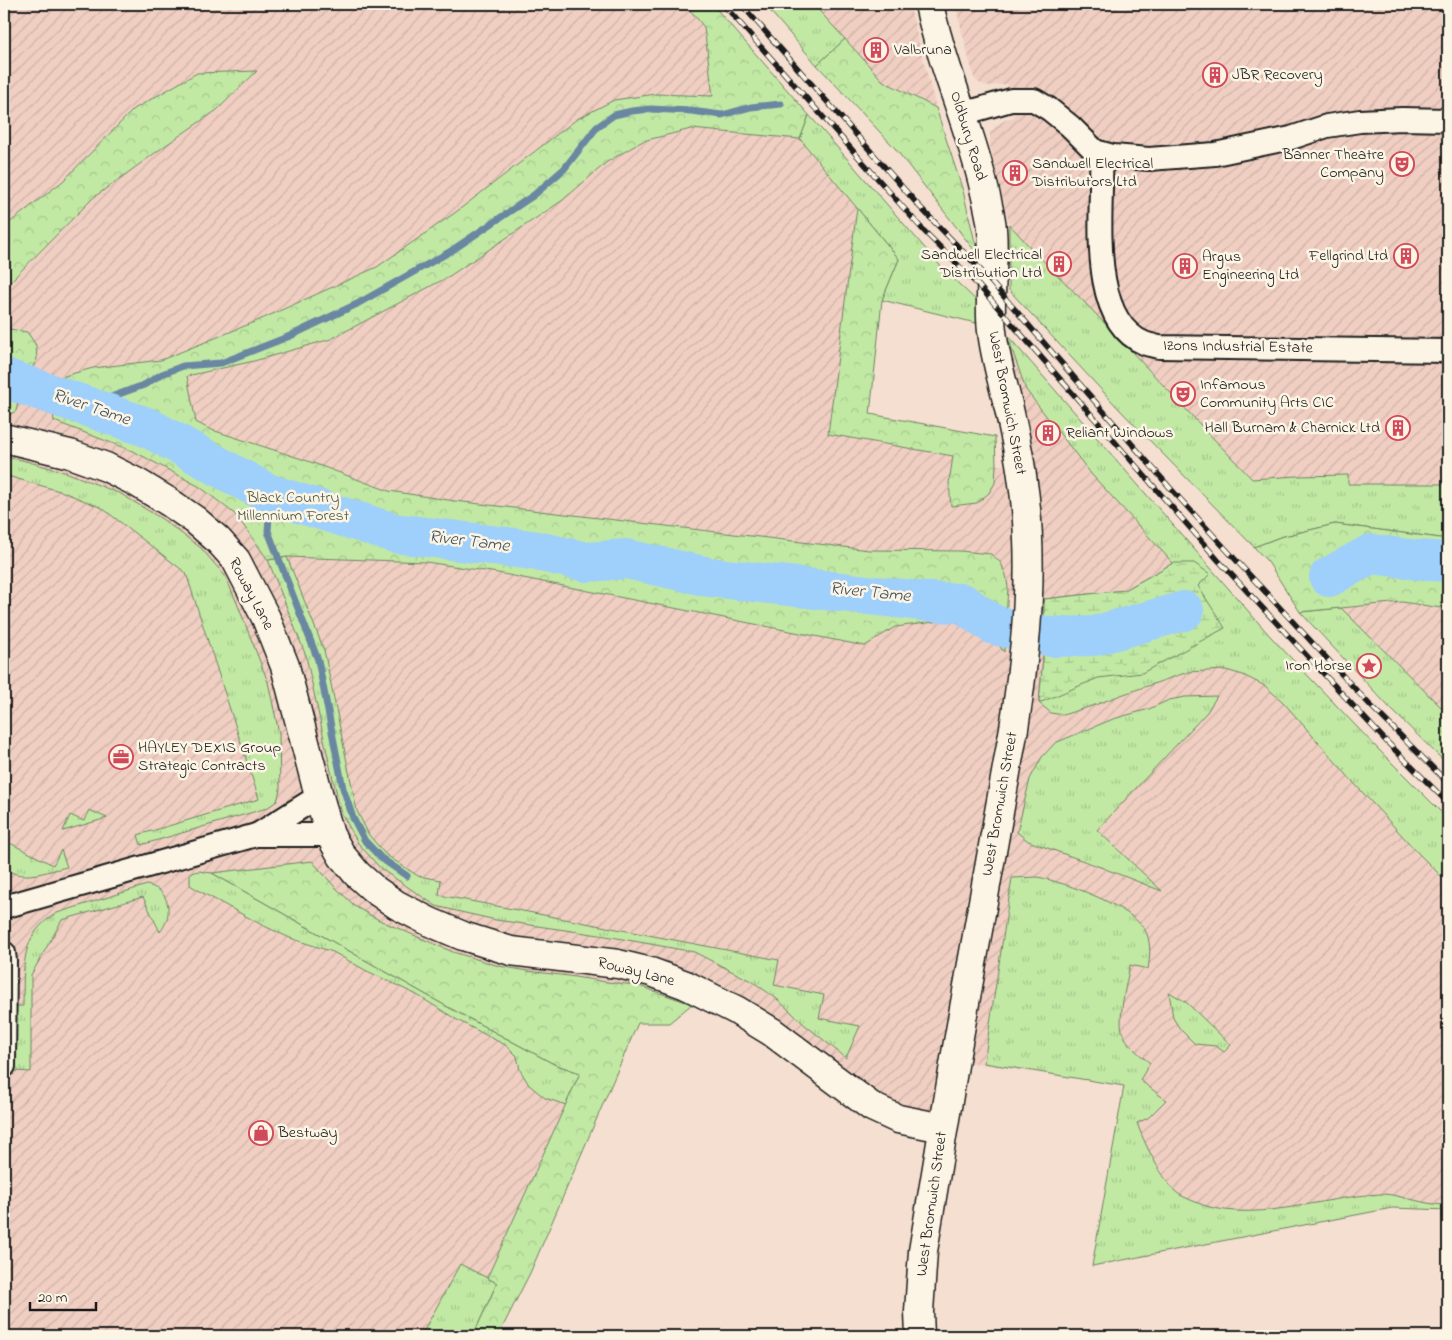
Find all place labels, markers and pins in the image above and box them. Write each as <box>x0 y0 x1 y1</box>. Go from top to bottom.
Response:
building icon: Valbruna <box>863 37 889 63</box>
place label: Valbruna <box>893 38 952 62</box>
building icon: JBR Recovery <box>1202 62 1228 88</box>
place label: JBR Recovery <box>1232 63 1323 87</box>
place label: Banner Theatre Company <box>1282 143 1385 185</box>
theatre icon: Banner Theatre Company <box>1389 151 1415 177</box>
place label: Sandwell Electrical Distributors Ltd <box>1031 152 1153 194</box>
building icon: Sandwell Electrical Distributors Ltd <box>1002 160 1028 186</box>
place label: Sandwell Electrical Distribution Ltd <box>921 243 1042 285</box>
building icon: Fellgrind Ltd <box>1393 243 1419 269</box>
place label: Fellgrind Ltd <box>1308 244 1388 268</box>
place label: Argus Engineering Ltd <box>1202 245 1299 287</box>
building icon: Sandwell Electrical Distribution Ltd <box>1046 251 1072 277</box>
building icon: Argus Engineering Ltd <box>1172 253 1198 279</box>
place label: Infamous Community Arts CIC <box>1200 373 1334 415</box>
theatre icon: Infamous Community Arts CIC <box>1170 381 1196 407</box>
building icon: Hall Burnam & Charnick Ltd <box>1385 415 1411 441</box>
place label: Hall Burnam & Charnick Ltd <box>1204 416 1380 440</box>
building icon: Reliant Windows <box>1035 420 1061 446</box>
place label: Reliant Windows <box>1066 421 1173 445</box>
place icon: Iron Horse <box>1356 653 1382 679</box>
place label: Iron Horse <box>1285 654 1353 678</box>
place label: HAYLEY DEXIS Group Strategic Contracts <box>138 736 282 778</box>
office icon: HAYLEY DEXIS Group Strategic Contracts <box>108 744 134 770</box>
shop icon: Bestway <box>248 1120 274 1146</box>
place label: Bestway <box>277 1121 338 1145</box>

